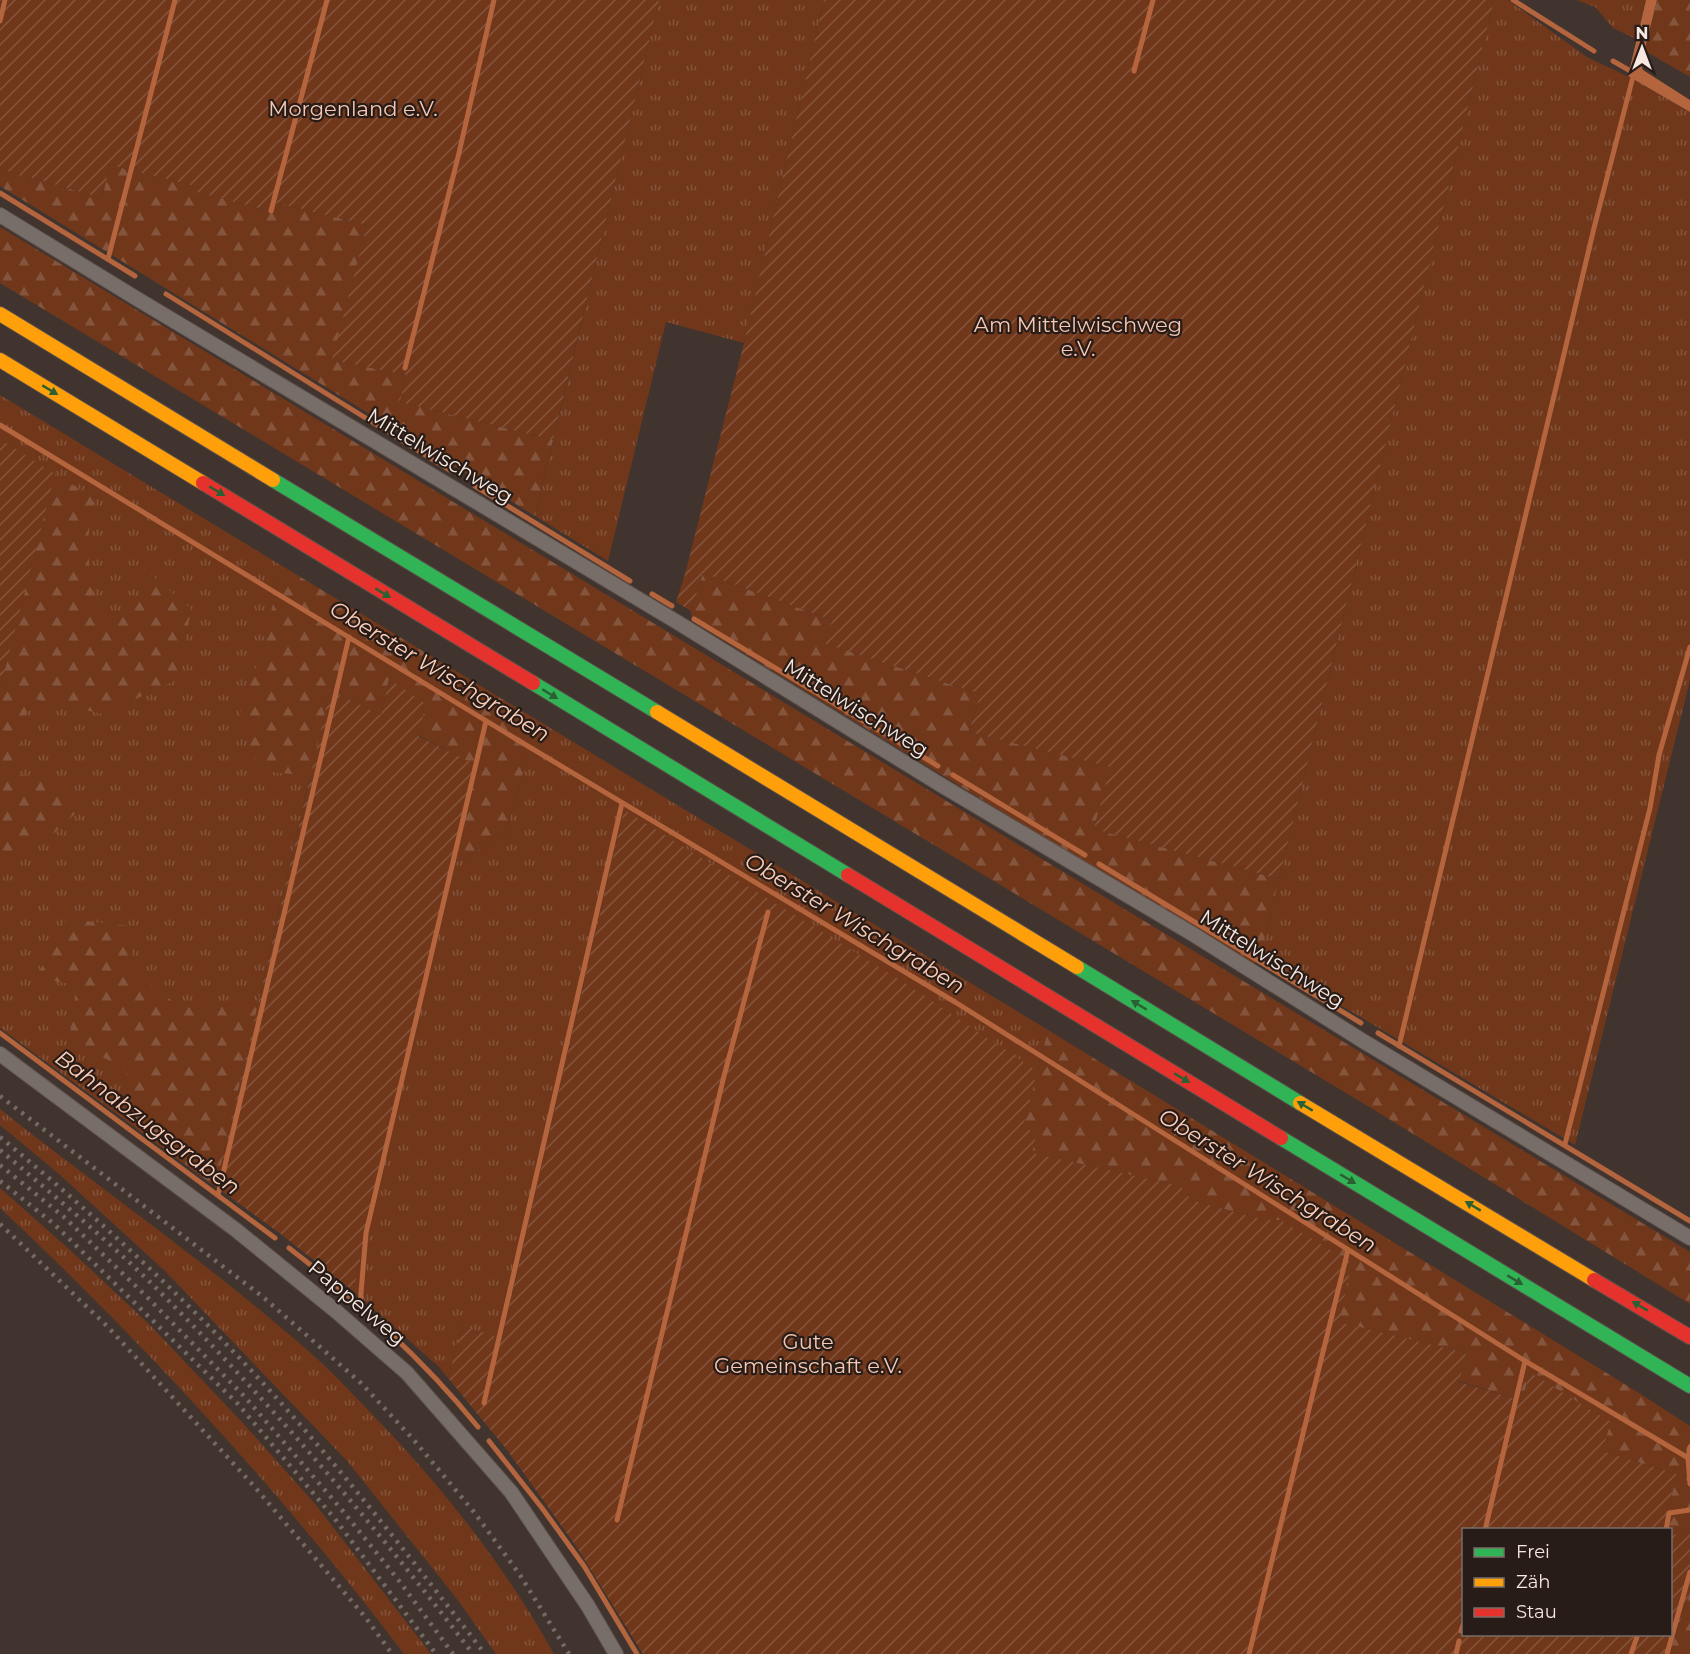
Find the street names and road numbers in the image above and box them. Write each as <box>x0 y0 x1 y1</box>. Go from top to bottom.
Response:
street label: Mittelwischweg <box>363 402 518 509</box>
street label: Mittelwischweg <box>779 653 933 762</box>
street label: Mittelwischweg <box>1195 904 1349 1013</box>
street label: Pappelweg <box>304 1255 411 1350</box>

